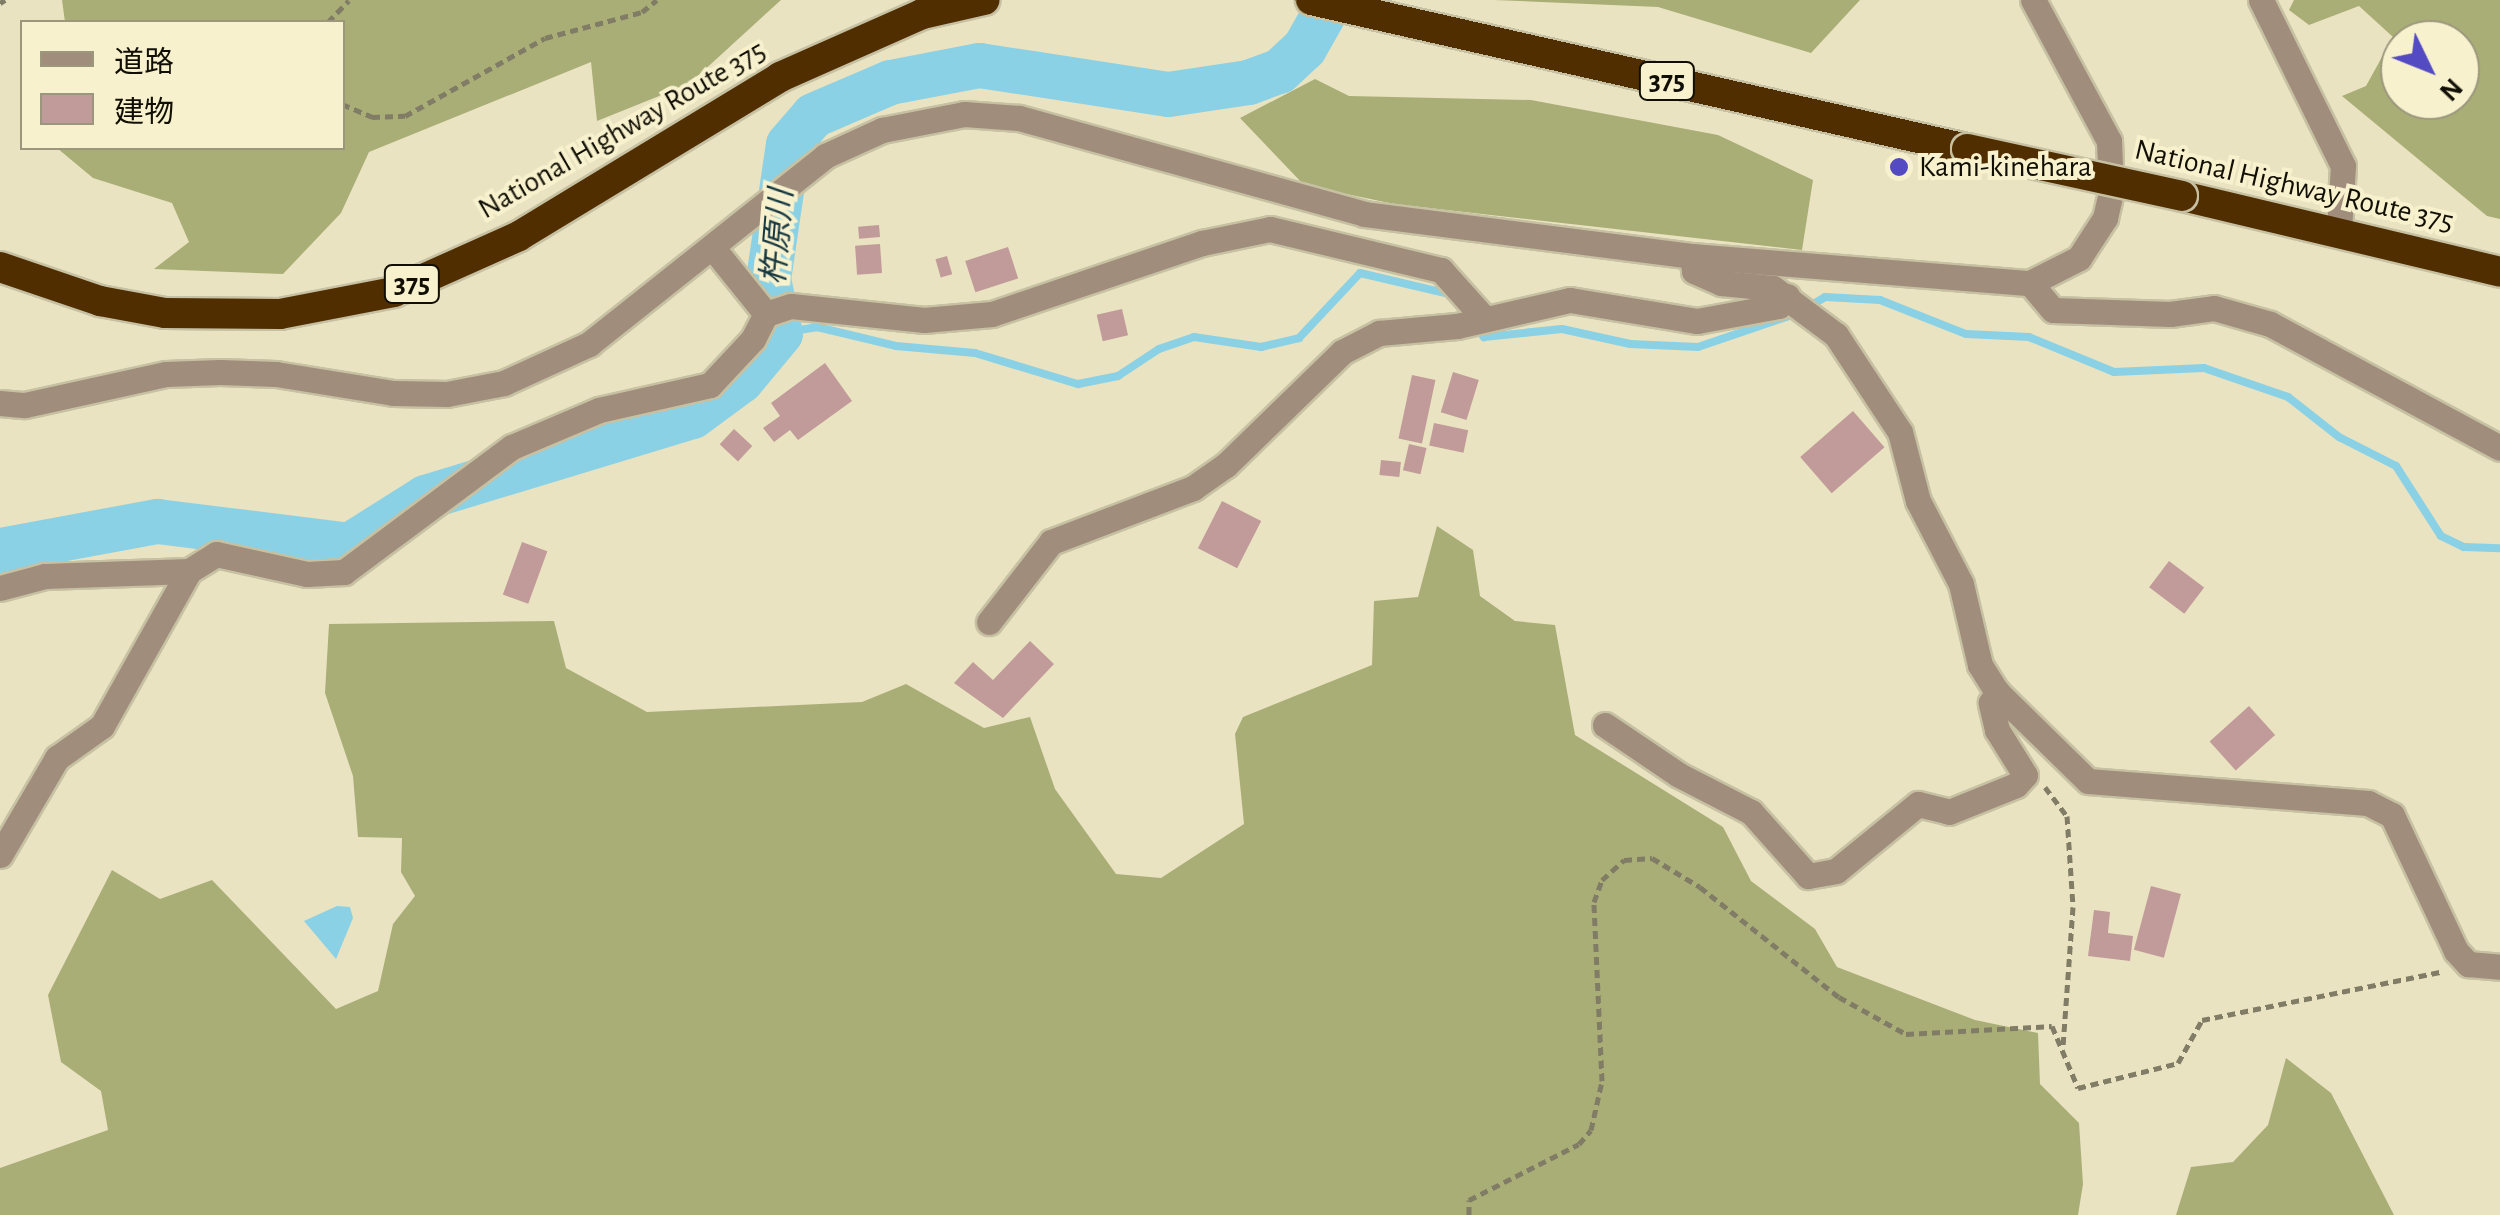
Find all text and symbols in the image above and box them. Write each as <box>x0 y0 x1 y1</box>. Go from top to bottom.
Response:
legend <box>20 20 345 150</box>
north arrow <box>2380 20 2480 120</box>
street label: National Highway Route 375 <box>472 33 772 227</box>
text: 道路 <box>114 48 174 78</box>
road number: 375 <box>1637 58 1697 104</box>
text: N <box>2434 72 2467 106</box>
text: 建物 <box>114 98 174 128</box>
street label: National Highway Route 375 <box>2131 132 2457 240</box>
place label: Kami-kinehara <box>1919 149 2092 185</box>
marker: Kami-kinehara <box>1888 156 1910 178</box>
water label: 杵原川 <box>755 188 801 286</box>
road number: 375 <box>382 261 442 307</box>

